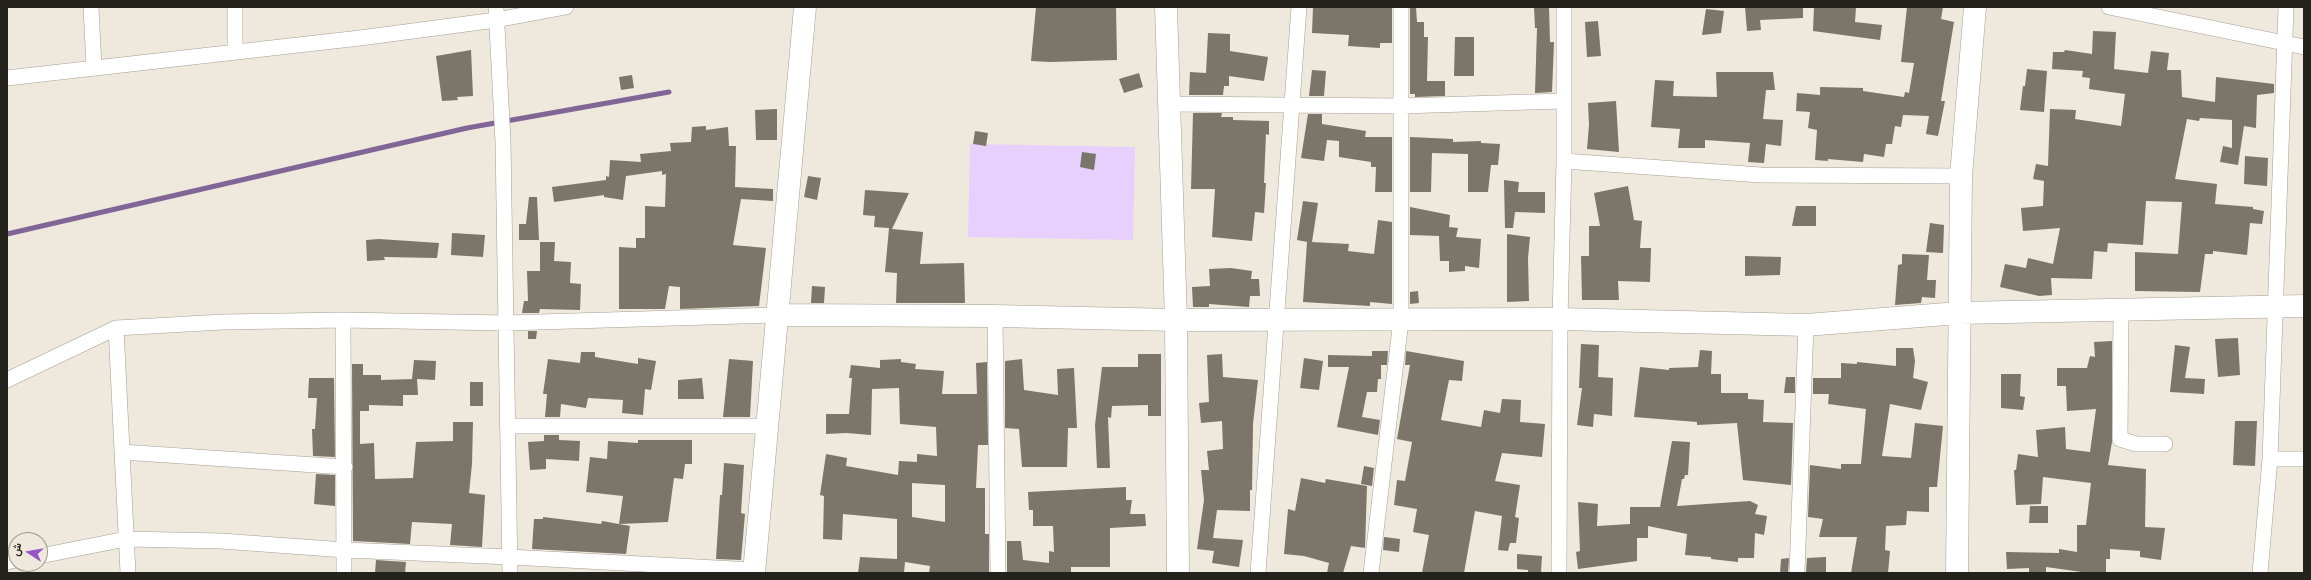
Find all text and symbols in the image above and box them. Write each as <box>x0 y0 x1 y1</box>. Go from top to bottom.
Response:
north arrow <box>8 532 48 572</box>
text: ش <box>8 542 25 558</box>

